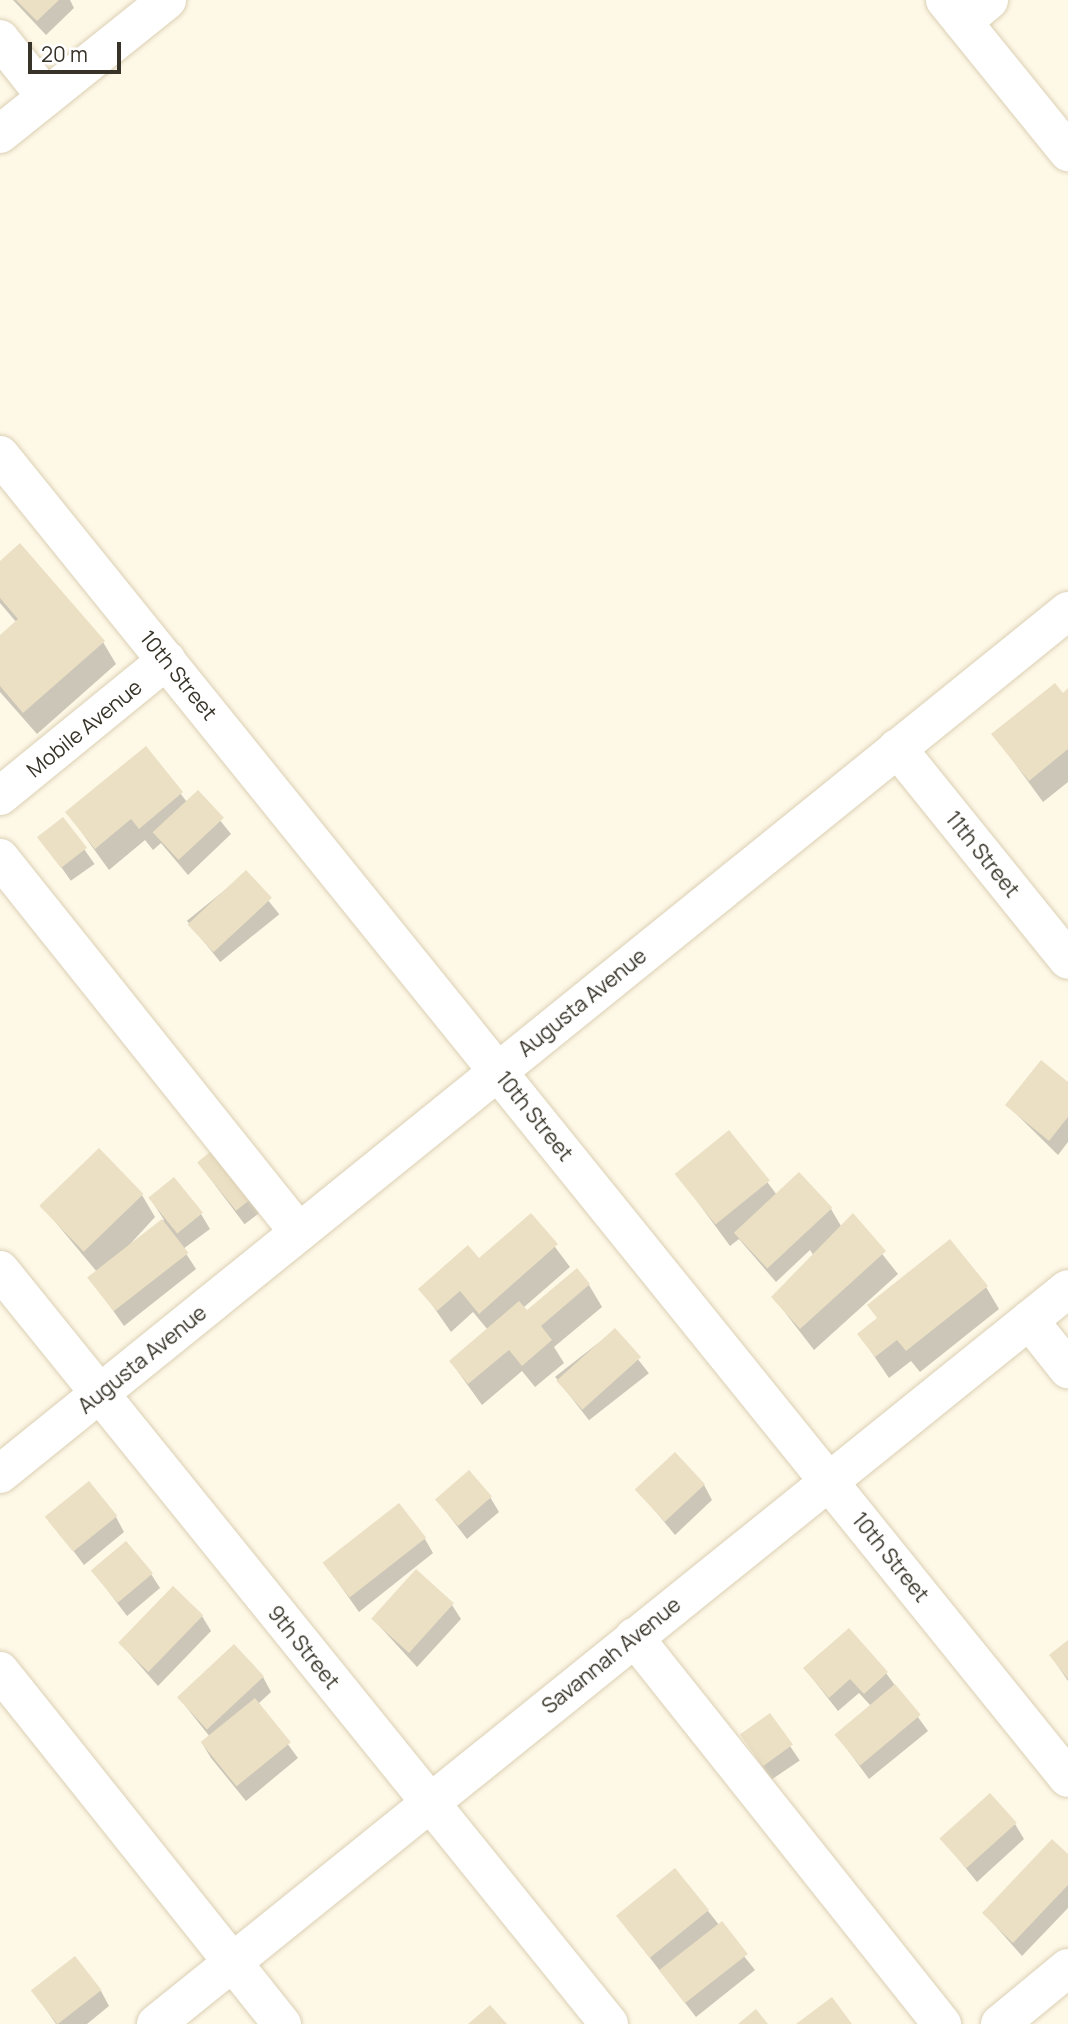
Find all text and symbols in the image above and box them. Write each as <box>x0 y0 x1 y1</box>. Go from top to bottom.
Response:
scale bar <box>32 28 124 72</box>
text: 20 m <box>41 40 88 68</box>
street label: 10th Street <box>135 625 223 725</box>
street label: Mobile Avenue <box>21 674 147 782</box>
street label: 11th Street <box>941 806 1025 902</box>
street label: Augusta Avenue <box>513 943 651 1061</box>
street label: 10th Street <box>491 1066 579 1166</box>
street label: Augusta Avenue <box>73 1300 211 1418</box>
street label: 10th Street <box>847 1507 935 1607</box>
street label: Savannah Avenue <box>537 1591 685 1719</box>
street label: 9th Street <box>263 1600 345 1694</box>

